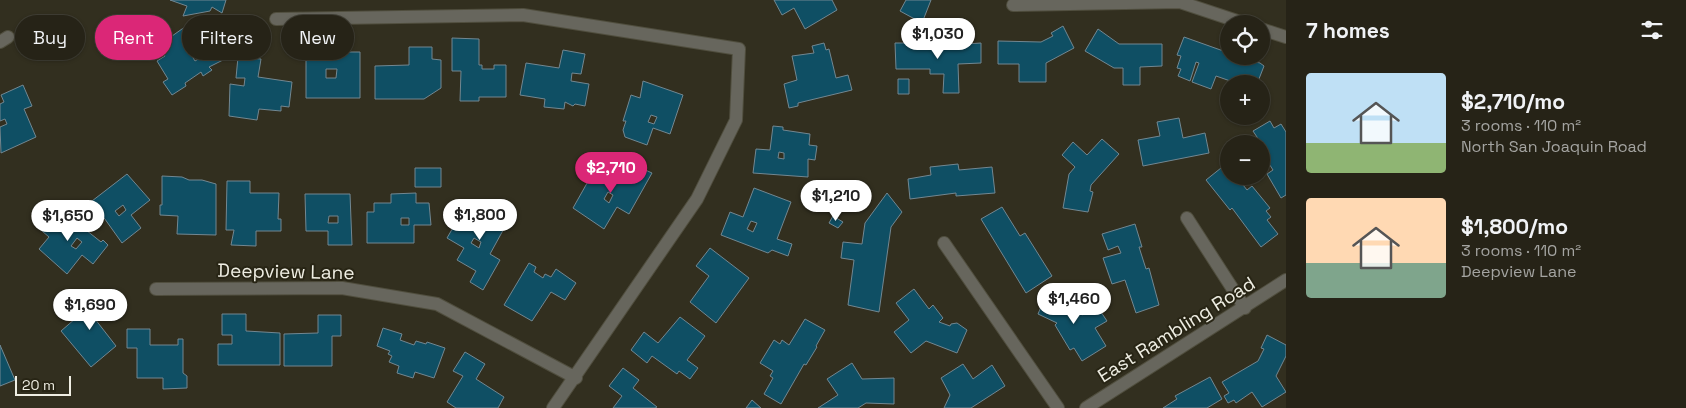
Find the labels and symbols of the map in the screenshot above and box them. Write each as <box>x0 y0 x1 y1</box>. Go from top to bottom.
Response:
pin: $1,030 <box>897 18 979 60</box>
pin: $2,710 <box>570 152 652 194</box>
pin: $1,210 <box>795 180 877 222</box>
pin: $1,800 <box>439 198 521 241</box>
pin: $1,650 <box>27 200 109 242</box>
street label: Deepview Lane <box>217 258 355 285</box>
street label: East Rambling Road <box>1093 271 1260 388</box>
pin: $1,460 <box>1033 282 1115 325</box>
pin: $1,690 <box>49 288 131 331</box>
scale bar <box>15 373 71 396</box>

